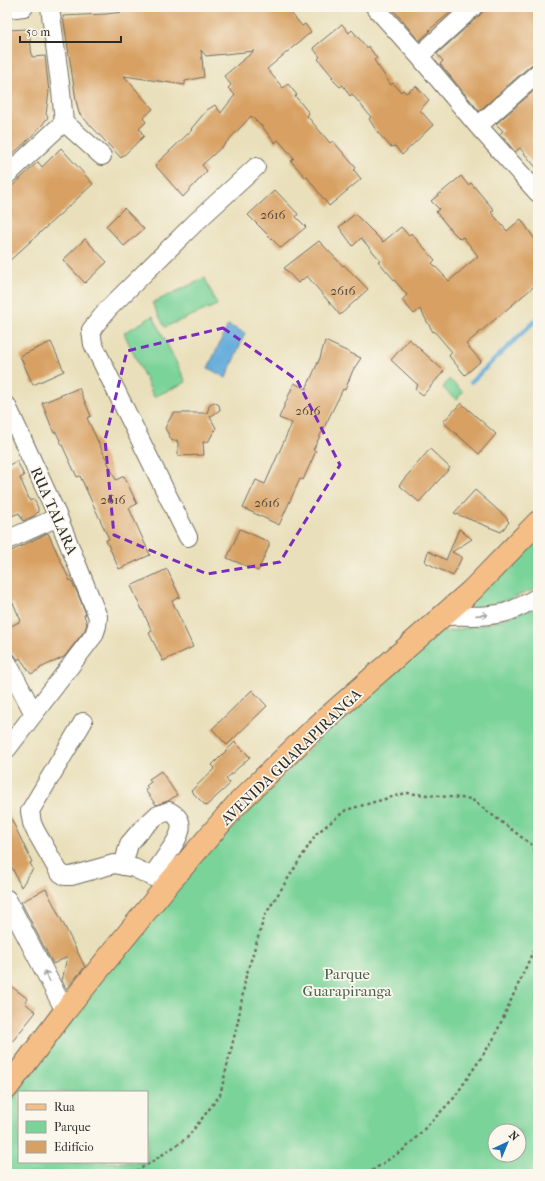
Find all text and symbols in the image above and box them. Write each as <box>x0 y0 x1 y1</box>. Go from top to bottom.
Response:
scale bar <box>20 18 121 44</box>
text: 50 m <box>26 25 50 39</box>
house number: 2616 <box>260 207 287 222</box>
house number: 2616 <box>330 283 357 298</box>
house number: 2616 <box>295 403 322 418</box>
street label: RUA TALARA <box>27 464 81 558</box>
house number: 2616 <box>100 492 127 507</box>
house number: 2616 <box>254 495 281 510</box>
one-way arrow <box>475 611 488 618</box>
street label: AVENIDA GUARAPIRANGA <box>216 685 365 830</box>
park label: Parque Guarapiranga <box>303 965 392 1000</box>
one-way arrow <box>43 970 50 982</box>
legend <box>18 1091 148 1163</box>
text: Rua <box>54 1100 75 1114</box>
text: Parque <box>54 1120 91 1134</box>
north arrow <box>487 1123 527 1163</box>
text: N <box>506 1129 522 1144</box>
text: Edifício <box>54 1140 94 1154</box>

